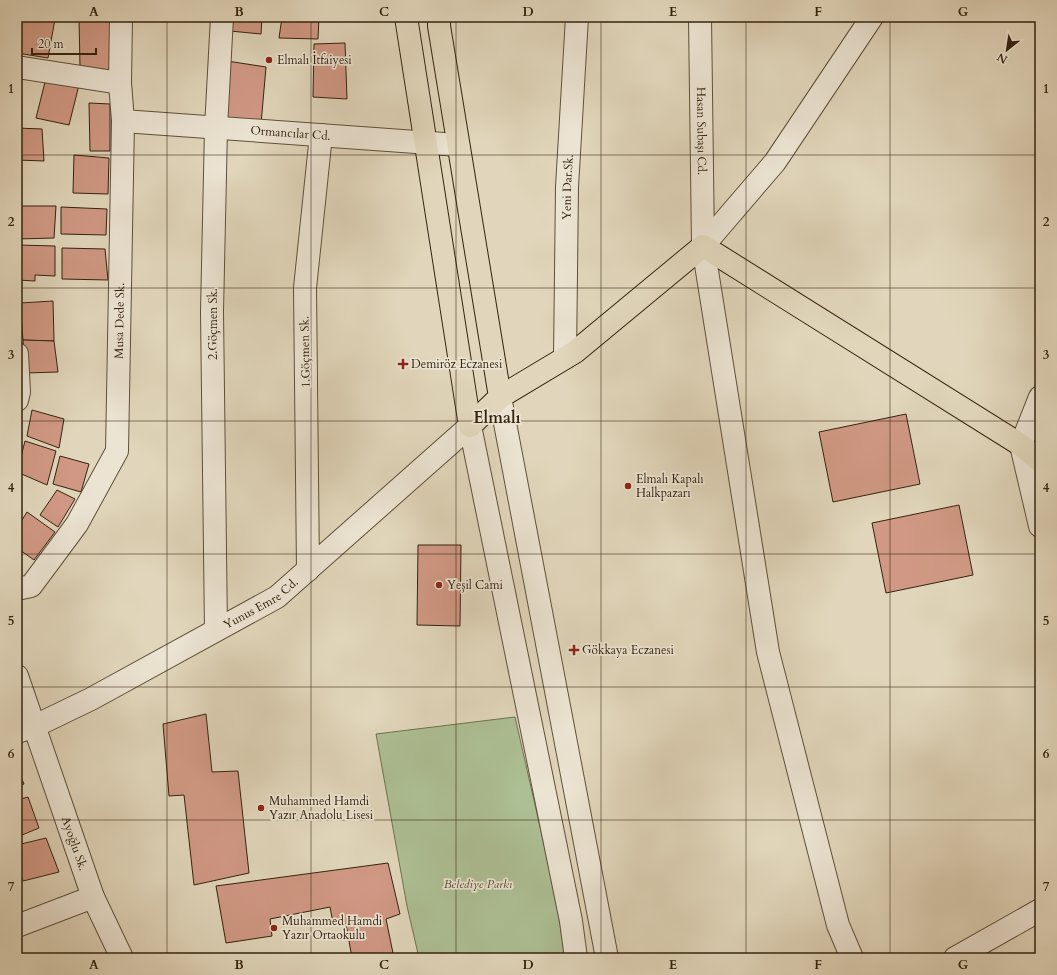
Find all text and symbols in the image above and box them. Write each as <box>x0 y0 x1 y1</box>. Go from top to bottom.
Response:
text: A <box>89 3 99 21</box>
text: B <box>234 3 244 21</box>
text: C <box>379 3 389 21</box>
text: D <box>522 3 534 21</box>
text: E <box>669 3 677 21</box>
text: F <box>814 3 822 21</box>
text: G <box>958 3 969 21</box>
scale bar <box>32 30 96 56</box>
north arrow <box>987 30 1027 70</box>
text: 20 m <box>38 36 65 52</box>
text: N <box>994 49 1010 67</box>
place label: Elmalı İtfaiyesi <box>277 51 352 68</box>
marker: Elmalı İtfaiyesi <box>264 55 274 65</box>
text: 1 <box>8 80 14 98</box>
text: 1 <box>1043 80 1049 98</box>
street label: Hasan Subaşı Cd. <box>693 87 710 175</box>
street label: Ormancılar Cd. <box>250 122 331 144</box>
street label: Yeni Dar.Sk. <box>559 154 577 220</box>
text: 2 <box>8 213 15 231</box>
text: 2 <box>1043 213 1050 231</box>
street label: Musa Dede Sk. <box>111 283 128 359</box>
street label: 2.Göçmen Sk. <box>205 288 221 360</box>
street label: 1.Göçmen Sk. <box>296 316 314 388</box>
text: 3 <box>8 346 15 364</box>
text: 3 <box>1043 346 1050 364</box>
place label: Demiröz Eczanesi <box>411 356 503 372</box>
marker: Demiröz Eczanesi <box>398 359 408 369</box>
district label: Elmalı <box>473 407 521 429</box>
place label: Elmalı Kapalı Halkpazarı <box>636 471 704 501</box>
text: 4 <box>8 479 15 497</box>
text: 4 <box>1043 479 1050 497</box>
marker: Elmalı Kapalı Halkpazarı <box>623 481 633 491</box>
street label: Yunus Emre Cd. <box>221 574 301 633</box>
place label: Yeşil Cami <box>447 577 504 593</box>
marker: Yeşil Cami <box>434 580 444 590</box>
text: 5 <box>8 612 14 630</box>
text: 5 <box>1043 612 1049 630</box>
place label: Gökkaya Eczanesi <box>582 642 674 658</box>
marker: Gökkaya Eczanesi <box>569 645 579 655</box>
text: 6 <box>8 745 15 763</box>
text: 6 <box>1043 745 1050 763</box>
place label: Muhammed Hamdi Yazır Anadolu Lisesi <box>269 793 374 823</box>
marker: Muhammed Hamdi Yazır Anadolu Lisesi <box>256 803 266 813</box>
street label: Ayoğlu Sk. <box>58 814 91 873</box>
park label: Belediye Parkı <box>444 876 513 892</box>
text: 7 <box>8 878 15 896</box>
text: 7 <box>1043 878 1050 896</box>
place label: Muhammed Hamdi Yazır Ortaokulu <box>282 913 383 943</box>
marker: Muhammed Hamdi Yazır Ortaokulu <box>269 923 279 933</box>
text: A <box>89 956 99 974</box>
text: B <box>234 956 244 974</box>
text: C <box>379 956 389 974</box>
text: D <box>522 956 534 974</box>
text: E <box>669 956 677 974</box>
text: F <box>814 956 822 974</box>
text: G <box>958 956 969 974</box>

